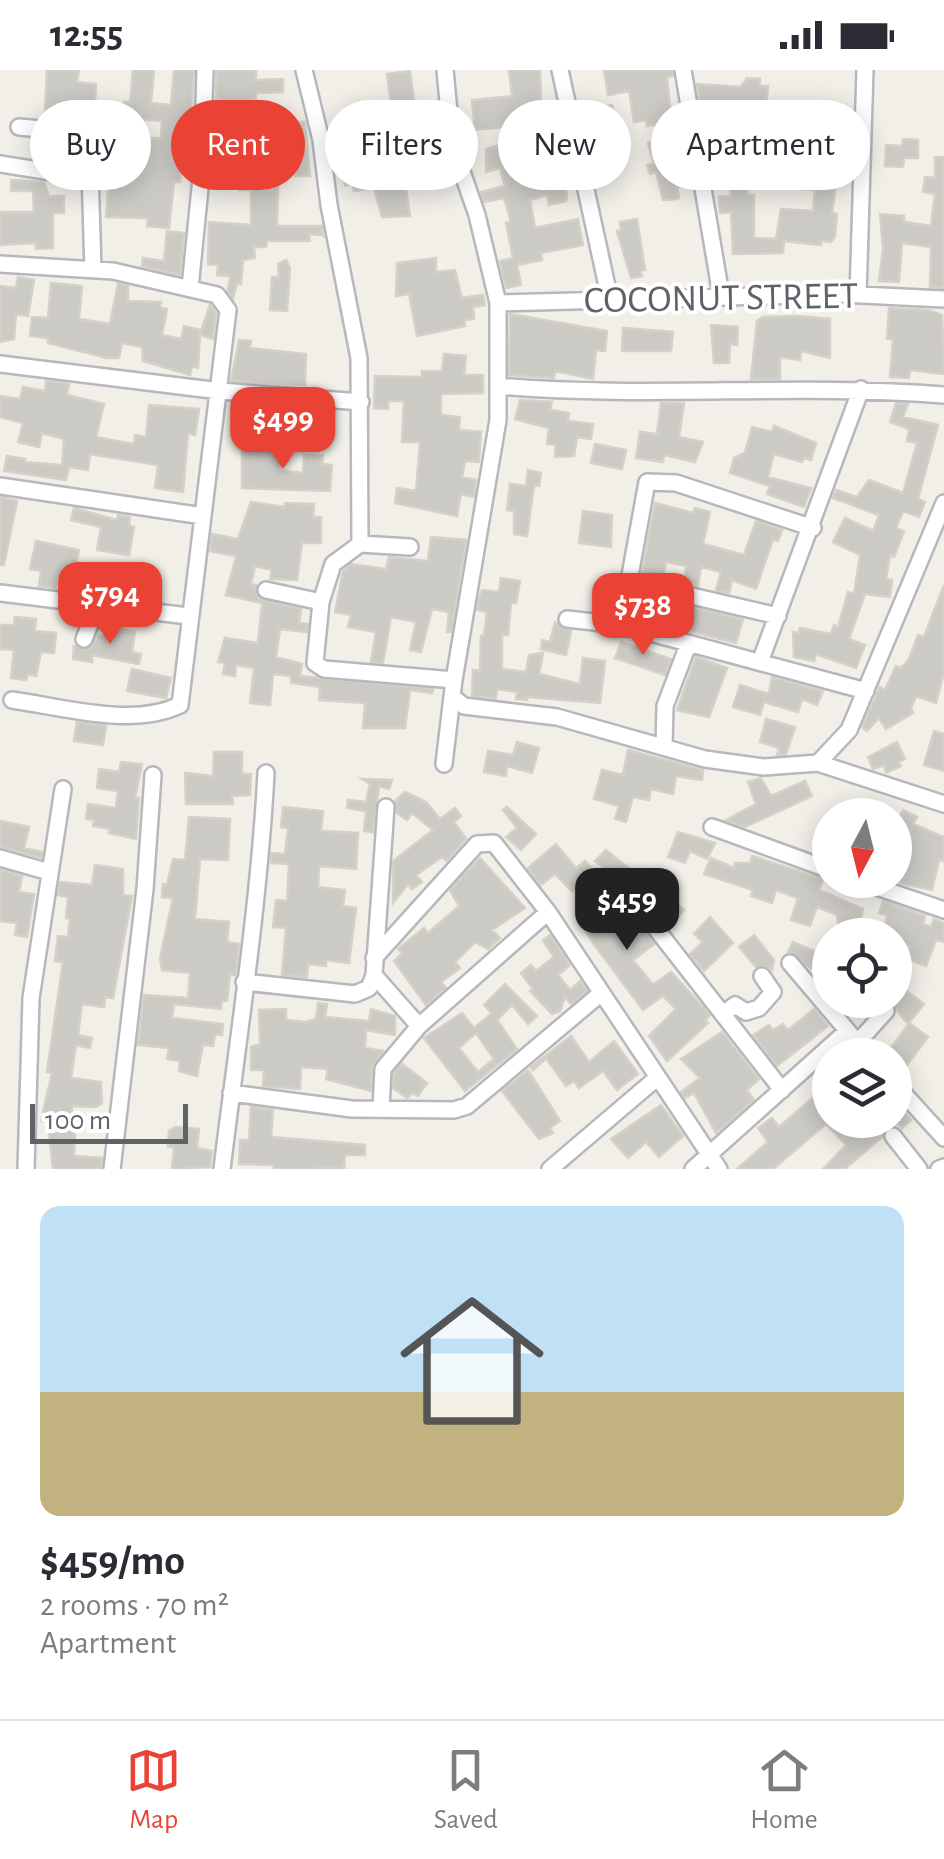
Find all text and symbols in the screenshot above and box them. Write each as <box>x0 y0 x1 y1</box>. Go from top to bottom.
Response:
text: 12:55 <box>50 16 123 54</box>
chip: Buy <box>30 100 151 190</box>
chip: Rent <box>171 100 305 190</box>
chip: Filters <box>325 100 478 190</box>
chip: New <box>498 100 631 190</box>
chip: Apartment <box>651 100 870 190</box>
street label: COCONUT STREET <box>583 278 859 320</box>
pin: $499 <box>224 387 342 472</box>
text: $499 <box>252 403 314 435</box>
pin: $794 <box>51 562 169 647</box>
pin: $738 <box>584 573 702 658</box>
text: $794 <box>80 578 140 610</box>
text: $738 <box>614 589 672 621</box>
north arrow <box>812 798 912 898</box>
map controls <box>812 798 912 1138</box>
pin: $459 <box>568 868 686 953</box>
text: $459 <box>597 884 657 916</box>
button: locate <box>812 918 912 1018</box>
button: layers <box>812 1038 912 1138</box>
scale bar <box>30 1099 188 1144</box>
text: 100 m <box>45 1107 111 1135</box>
icon: home <box>382 1271 562 1451</box>
text: $459/mo <box>40 1540 185 1582</box>
text: 2 rooms · 70 m² <box>40 1589 229 1621</box>
text: Apartment <box>40 1627 176 1659</box>
tab: Map <box>126 1743 181 1837</box>
tab: Saved <box>434 1743 498 1837</box>
tab: Home <box>750 1743 818 1837</box>

